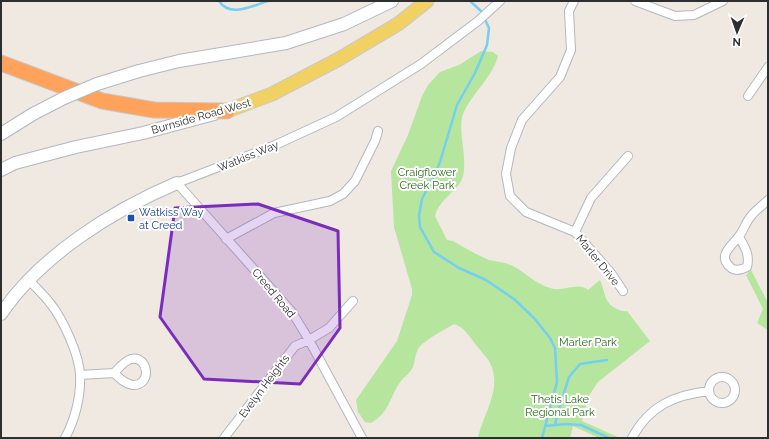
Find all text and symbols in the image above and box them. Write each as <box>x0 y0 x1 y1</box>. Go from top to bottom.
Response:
north arrow <box>717 12 757 52</box>
text: N <box>732 35 741 48</box>
street label: Burnside Road West <box>150 96 253 137</box>
street label: Watkiss Way <box>216 138 281 175</box>
park label: Craigflower Creek Park <box>398 166 456 192</box>
place label: Watkiss Way at Creed <box>139 206 204 232</box>
marker: Watkiss Way at Creed <box>126 213 136 223</box>
street label: Marler Drive <box>573 232 622 289</box>
street label: Creed Road <box>249 266 298 321</box>
park label: Marler Park <box>559 336 617 349</box>
street label: Evelyn Heights <box>236 352 292 420</box>
park label: Thetis Lake Regional Park <box>525 393 595 419</box>

